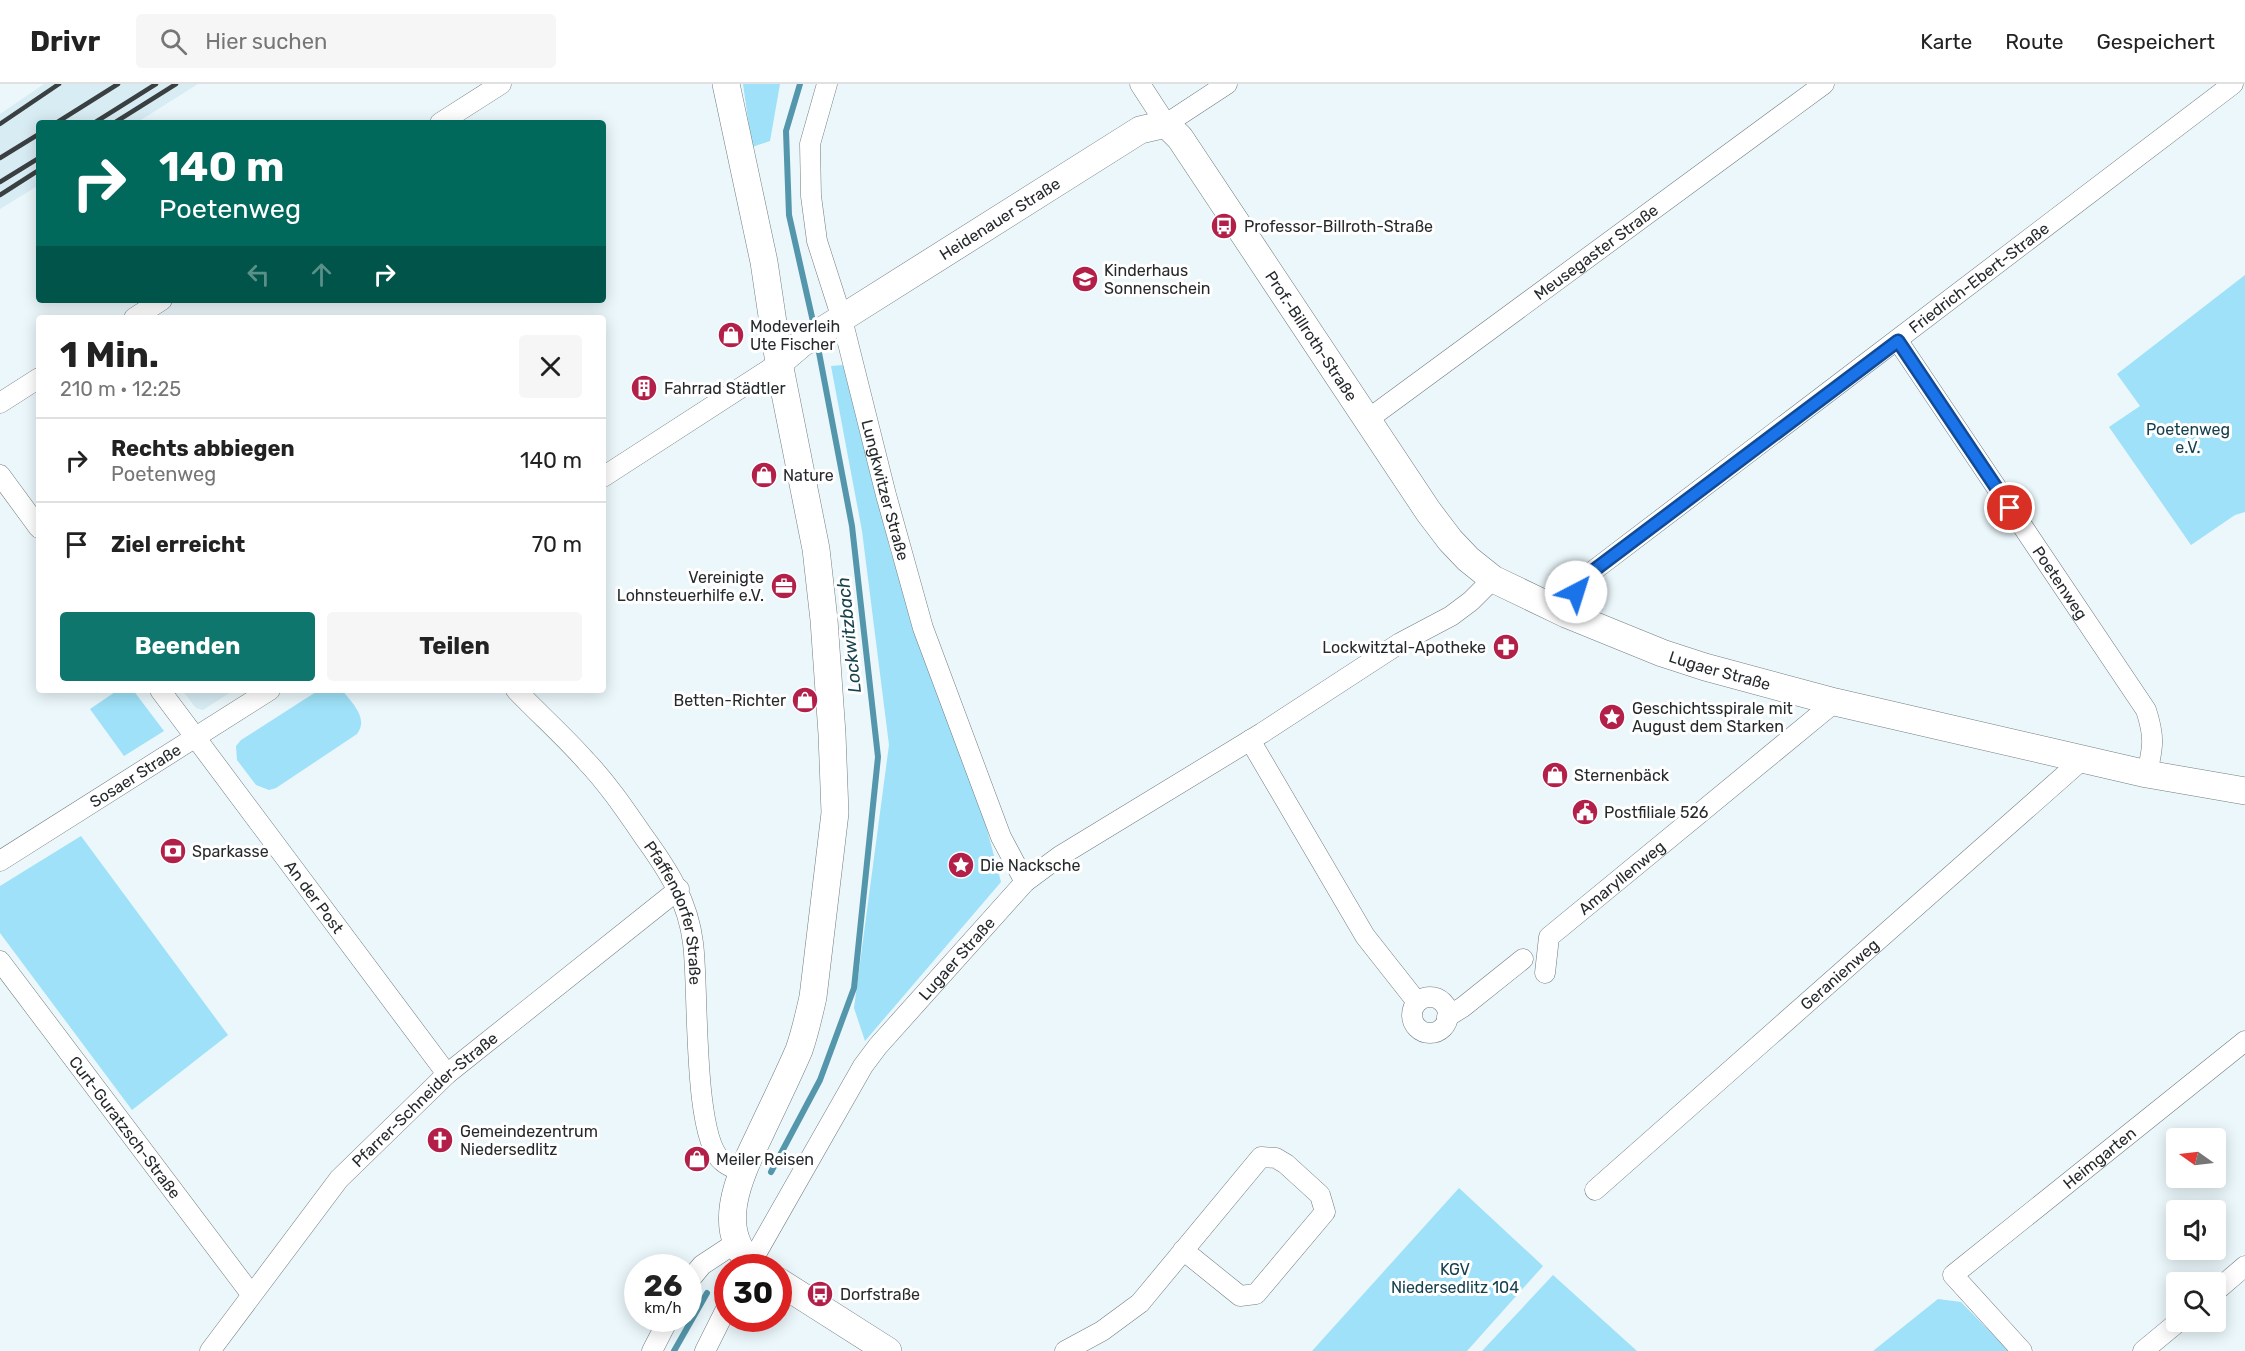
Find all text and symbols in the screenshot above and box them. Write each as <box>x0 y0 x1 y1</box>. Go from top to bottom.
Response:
search box <box>136 14 556 68</box>
text: Drivr <box>30 25 100 58</box>
icon: search <box>157 25 190 58</box>
text: Hier suchen <box>205 28 327 55</box>
text: Karte <box>1920 29 1972 54</box>
text: Route <box>2005 29 2064 54</box>
text: Gespeichert <box>2097 29 2215 54</box>
text: 140 m <box>159 142 285 192</box>
icon: right <box>60 144 138 222</box>
street label: Heidenauer Straße <box>936 173 1064 264</box>
text: Poetenweg <box>159 193 301 225</box>
street label: Meusegaster Straße <box>1530 200 1662 304</box>
bus stop icon: Professor-Billroth-Straße <box>1209 211 1239 241</box>
place label: Professor-Billroth-Straße <box>1244 217 1433 236</box>
street label: Friedrich-Ebert-Straße <box>1905 218 2053 337</box>
icon: left <box>242 258 275 291</box>
icon: ahead <box>305 258 338 291</box>
icon: right <box>368 258 401 291</box>
place label: Kinderhaus Sonnenschein <box>1104 261 1210 298</box>
school or university icon: Kinderhaus Sonnenschein <box>1070 264 1100 294</box>
street label: Prof.-Billroth-Straße <box>1262 267 1362 404</box>
place label: Modeverleih Ute Fischer <box>750 317 840 354</box>
shop icon: Modeverleih Ute Fischer <box>716 320 746 350</box>
text: 1 Min. <box>60 333 159 376</box>
button: close <box>519 335 582 398</box>
building icon: Fahrrad Städtler <box>629 373 659 403</box>
text: 210 m · 12:25 <box>60 377 181 401</box>
place label: Fahrrad Städtler <box>664 379 786 398</box>
street label: Lungkwitzer Straße <box>858 417 913 563</box>
park label: Poetenweg e.V. <box>2146 420 2230 457</box>
text: Rechts abbiegen <box>111 435 295 462</box>
icon: right <box>60 444 93 477</box>
text: 140 m <box>520 447 582 474</box>
shop icon: Nature <box>749 460 779 490</box>
text: Poetenweg <box>111 462 216 486</box>
place label: Nature <box>783 466 834 485</box>
pin <box>1984 482 2035 533</box>
icon: arrive <box>1993 491 2026 524</box>
icon: arrive <box>60 528 93 561</box>
text: Ziel erreicht <box>111 531 245 558</box>
text: 70 m <box>532 531 582 558</box>
street label: Poetenweg <box>2029 542 2092 623</box>
position arrow <box>1544 560 1608 624</box>
place label: Vereinigte Lohnsteuerhilfe e.V. <box>617 568 764 605</box>
office icon: Vereinigte Lohnsteuerhilfe e.V. <box>769 571 799 601</box>
water label: Lockwitzbach <box>832 576 866 694</box>
button: Beenden <box>60 612 315 681</box>
button: Teilen <box>327 612 582 681</box>
pharmacy icon: Lockwitztal-Apotheke <box>1491 632 1521 662</box>
place label: Lockwitztal-Apotheke <box>1322 638 1486 657</box>
street label: Lugaer Straße <box>1667 646 1773 694</box>
shop icon: Betten-Richter <box>790 685 820 715</box>
place label: Betten-Richter <box>674 691 786 710</box>
place label: Geschichtsspirale mit August dem Starken <box>1632 699 1793 736</box>
place icon: Geschichtsspirale mit August dem Starken <box>1597 702 1627 732</box>
street label: Sosaer Straße <box>86 739 184 811</box>
shop icon: Sternenbäck <box>1540 760 1570 790</box>
place label: Sternenbäck <box>1574 766 1670 785</box>
public building icon: Postfiliale 526 <box>1570 797 1600 827</box>
place label: Postfiliale 526 <box>1604 803 1709 822</box>
bank icon: Sparkasse <box>158 836 188 866</box>
street label: Amaryllenweg <box>1574 836 1669 919</box>
street label: Pfaffendorfer Straße <box>640 837 705 985</box>
place label: Sparkasse <box>192 842 269 861</box>
place icon: Die Nacksche <box>946 850 976 880</box>
street label: An der Post <box>281 856 348 937</box>
place label: Die Nacksche <box>980 856 1080 875</box>
street label: Lugaer Straße <box>914 913 999 1004</box>
street label: Geranienweg <box>1796 935 1882 1014</box>
street label: Pfarrer-Schneider-Straße <box>348 1028 501 1171</box>
street label: Curt-Guratzsch-Straße <box>65 1052 185 1202</box>
place label: Gemeindezentrum Niedersedlitz <box>460 1122 598 1159</box>
street label: Heimgarten <box>2059 1123 2139 1193</box>
church icon: Gemeindezentrum Niedersedlitz <box>425 1125 455 1155</box>
north arrow <box>2166 1128 2226 1188</box>
map controls <box>2166 1128 2226 1332</box>
shop icon: Meiler Reisen <box>682 1144 712 1174</box>
place label: Meiler Reisen <box>716 1150 814 1169</box>
button: sound <box>2166 1200 2226 1260</box>
speed limit sign: 30 <box>714 1254 792 1332</box>
park label: KGV Niedersedlitz 104 <box>1391 1260 1519 1297</box>
text: 26 <box>643 1268 683 1304</box>
button: search <box>2166 1272 2226 1332</box>
bus stop icon: Dorfstraße <box>805 1279 835 1309</box>
place label: Dorfstraße <box>840 1285 920 1304</box>
text: km/h <box>644 1299 682 1317</box>

